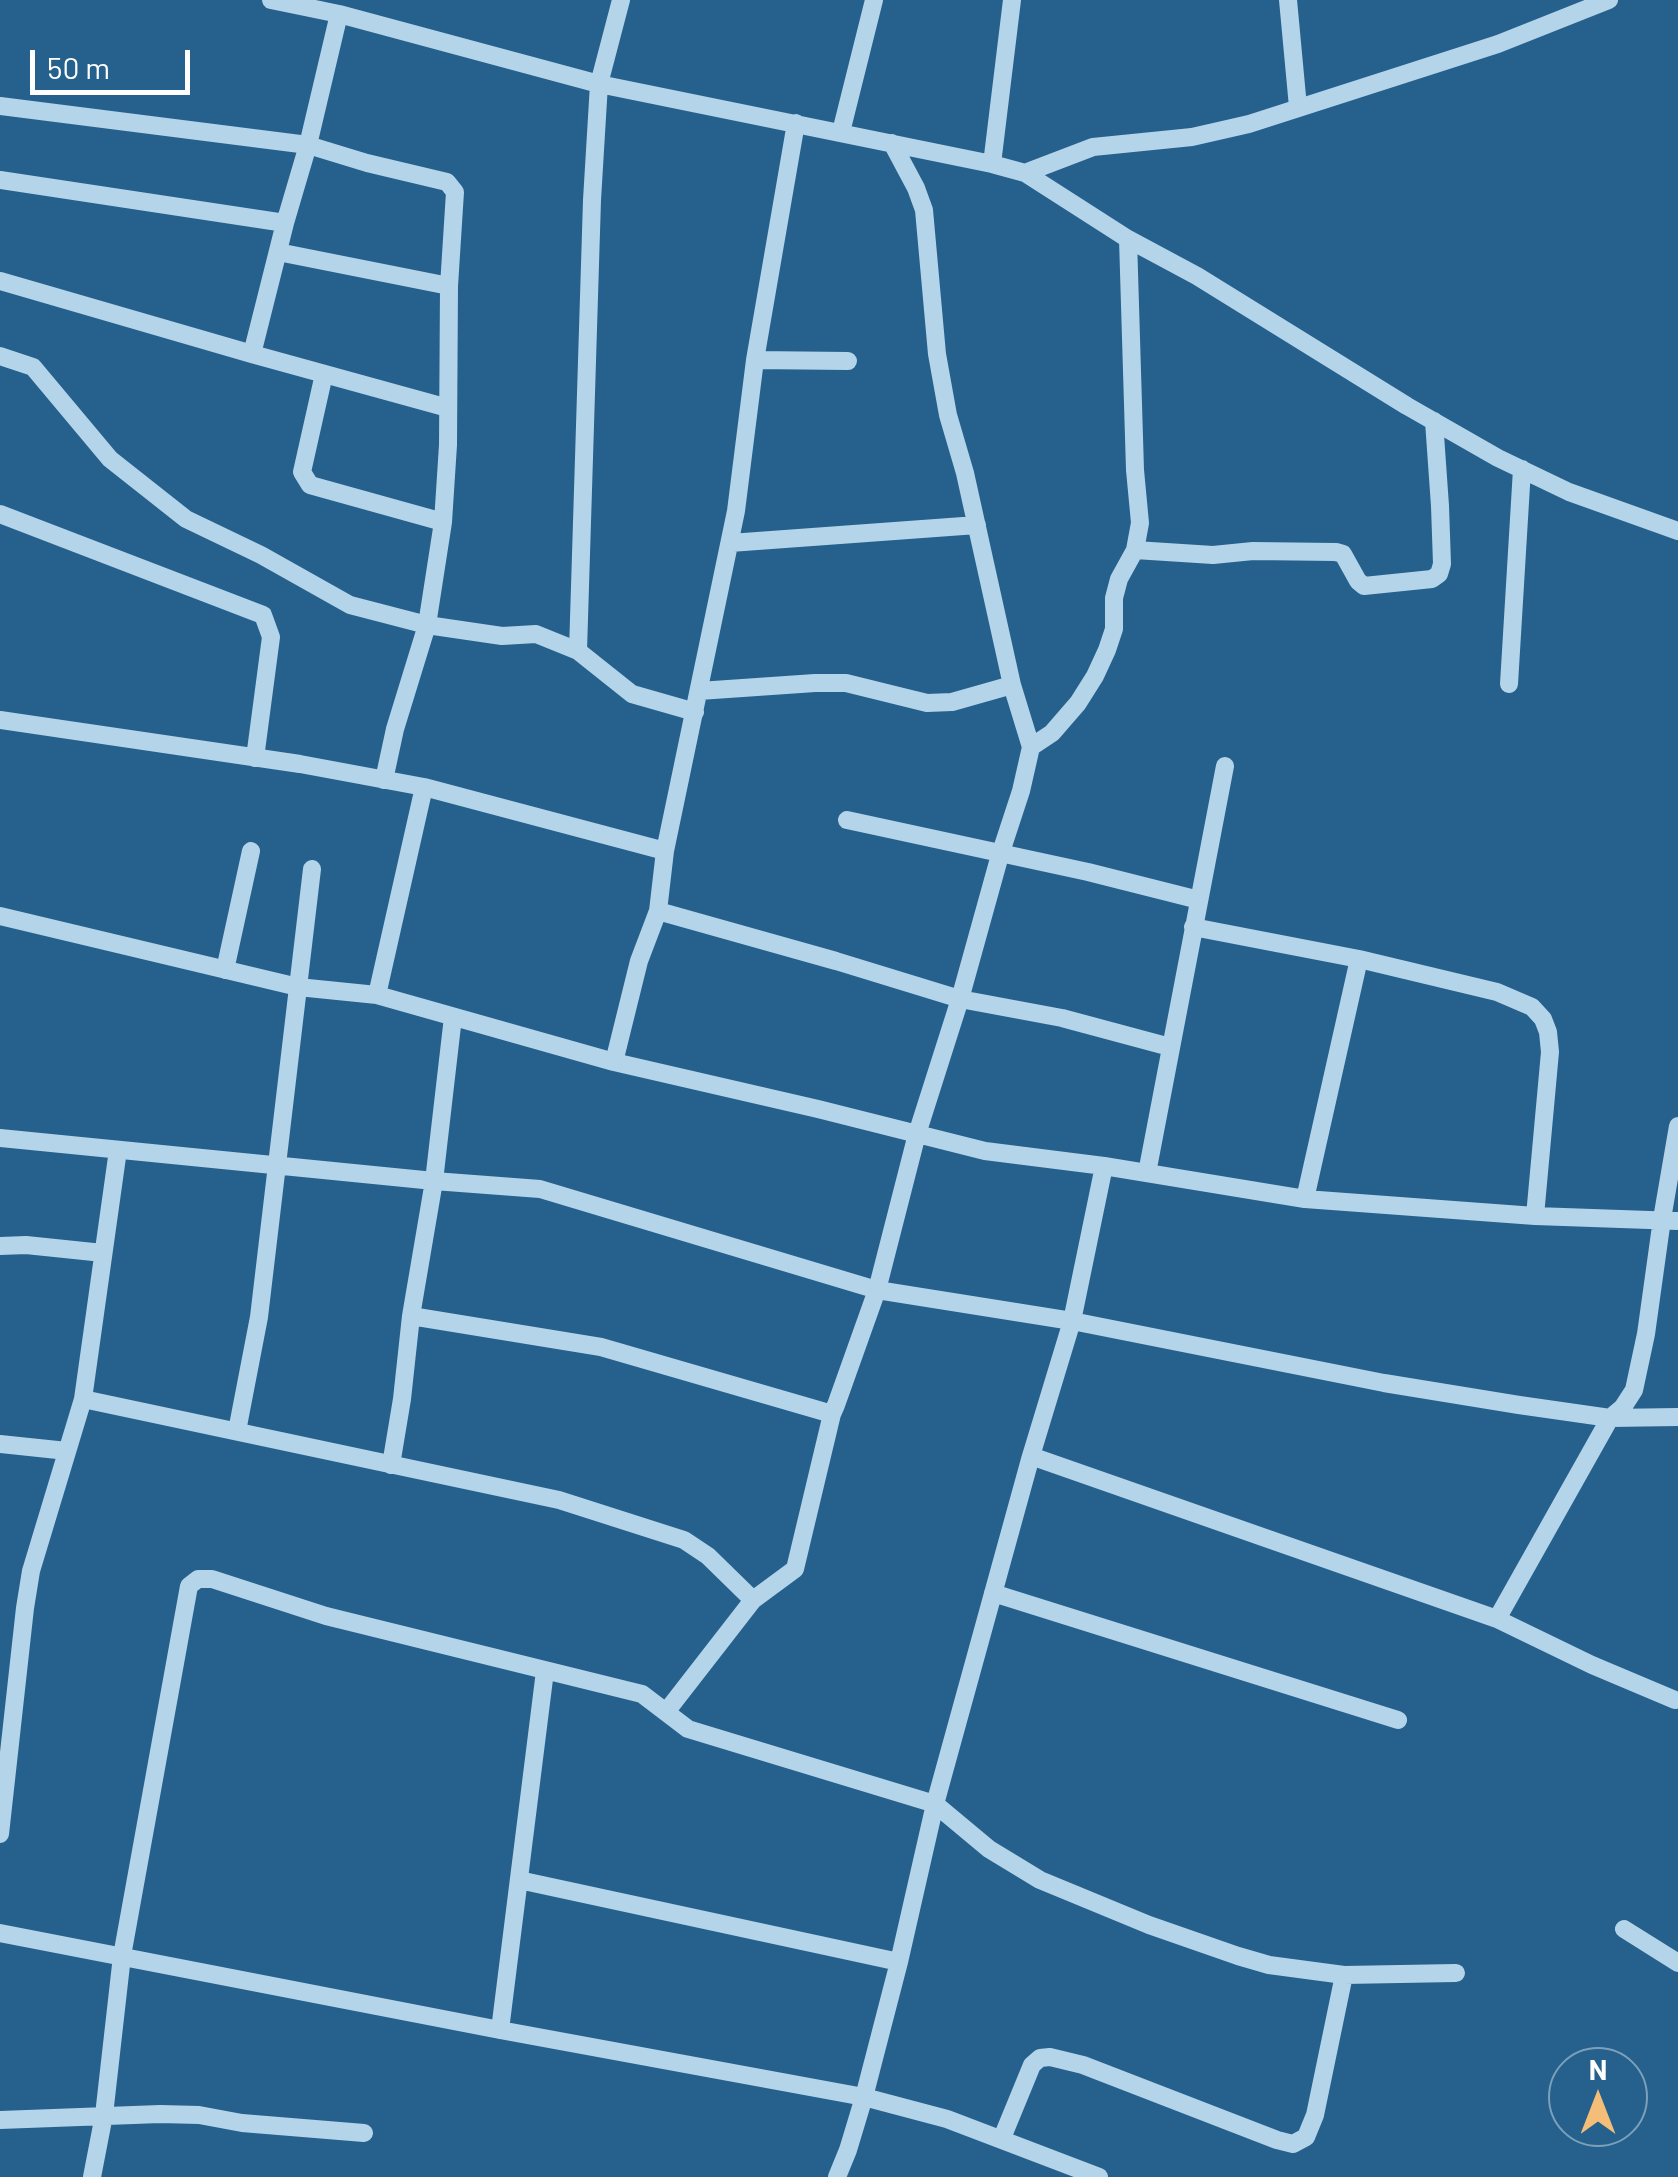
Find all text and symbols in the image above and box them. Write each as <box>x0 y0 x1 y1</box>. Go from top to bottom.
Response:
scale bar <box>35 30 195 92</box>
text: 50 m <box>47 49 110 85</box>
north arrow <box>1548 2047 1648 2147</box>
text: N <box>1589 2052 1607 2086</box>

